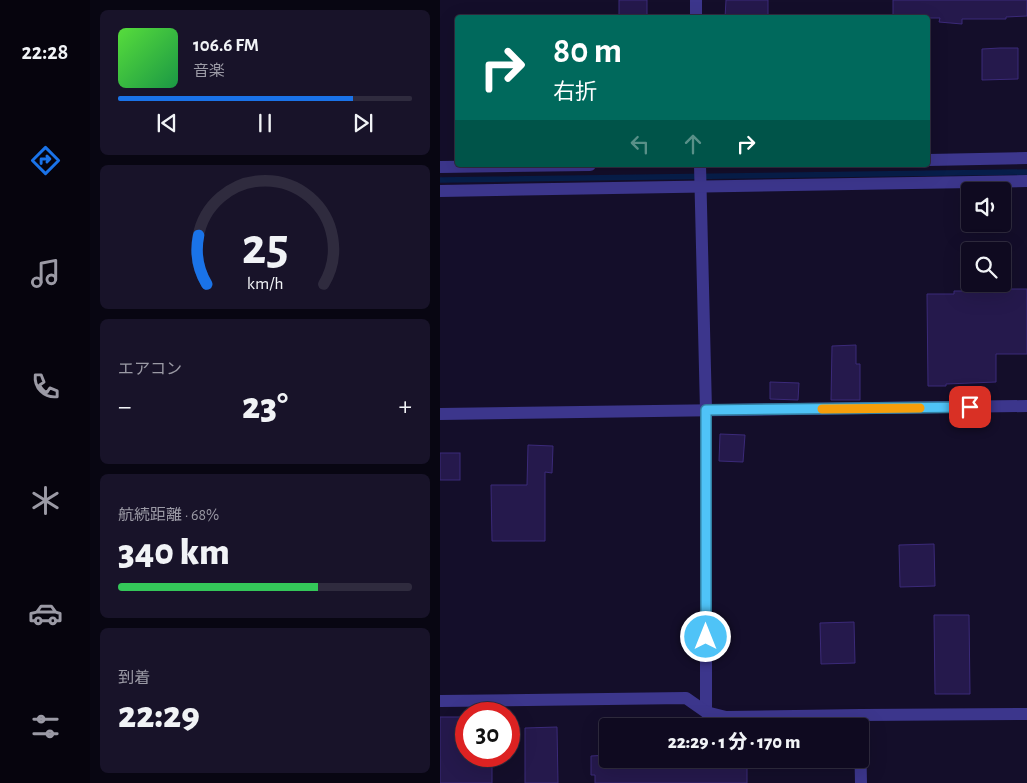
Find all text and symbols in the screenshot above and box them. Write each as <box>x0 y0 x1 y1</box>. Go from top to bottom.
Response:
text: 80 m <box>553 34 622 69</box>
icon: right <box>470 35 535 100</box>
text: 106.6 FM <box>193 36 259 55</box>
text: 22:28 <box>22 41 68 63</box>
text: 音楽 <box>193 63 225 79</box>
text: 右折 <box>553 81 597 103</box>
icon: previous <box>153 109 181 137</box>
icon: pause <box>251 109 279 137</box>
icon: next <box>349 109 377 137</box>
icon: left <box>626 130 654 158</box>
icon: ahead <box>679 130 707 158</box>
icon: right <box>732 130 760 158</box>
icon: directions <box>28 143 63 178</box>
map controls <box>961 182 1011 292</box>
button: sound <box>961 182 1011 232</box>
text: 25 <box>242 221 288 273</box>
button: search <box>961 242 1011 292</box>
icon: music <box>28 256 63 291</box>
text: km/h <box>247 275 283 293</box>
text: エアコン <box>118 361 182 377</box>
icon: phone <box>28 369 63 404</box>
pin <box>949 386 991 428</box>
text: 23° <box>242 388 288 426</box>
text: − <box>118 393 131 421</box>
text: + <box>399 393 412 421</box>
icon: arrive <box>956 393 984 421</box>
icon: climate <box>28 483 63 518</box>
text: 航続距離 · 68% <box>118 507 219 523</box>
text: 340 km <box>118 534 230 572</box>
icon: car <box>28 596 63 631</box>
position arrow <box>679 610 731 662</box>
text: 到着 <box>118 670 150 686</box>
text: 22:29 <box>118 697 200 735</box>
speed limit sign: 30 <box>455 702 520 767</box>
icon: filters <box>28 709 63 744</box>
text: 22:29 · 1 分 · 170 m <box>668 733 800 752</box>

